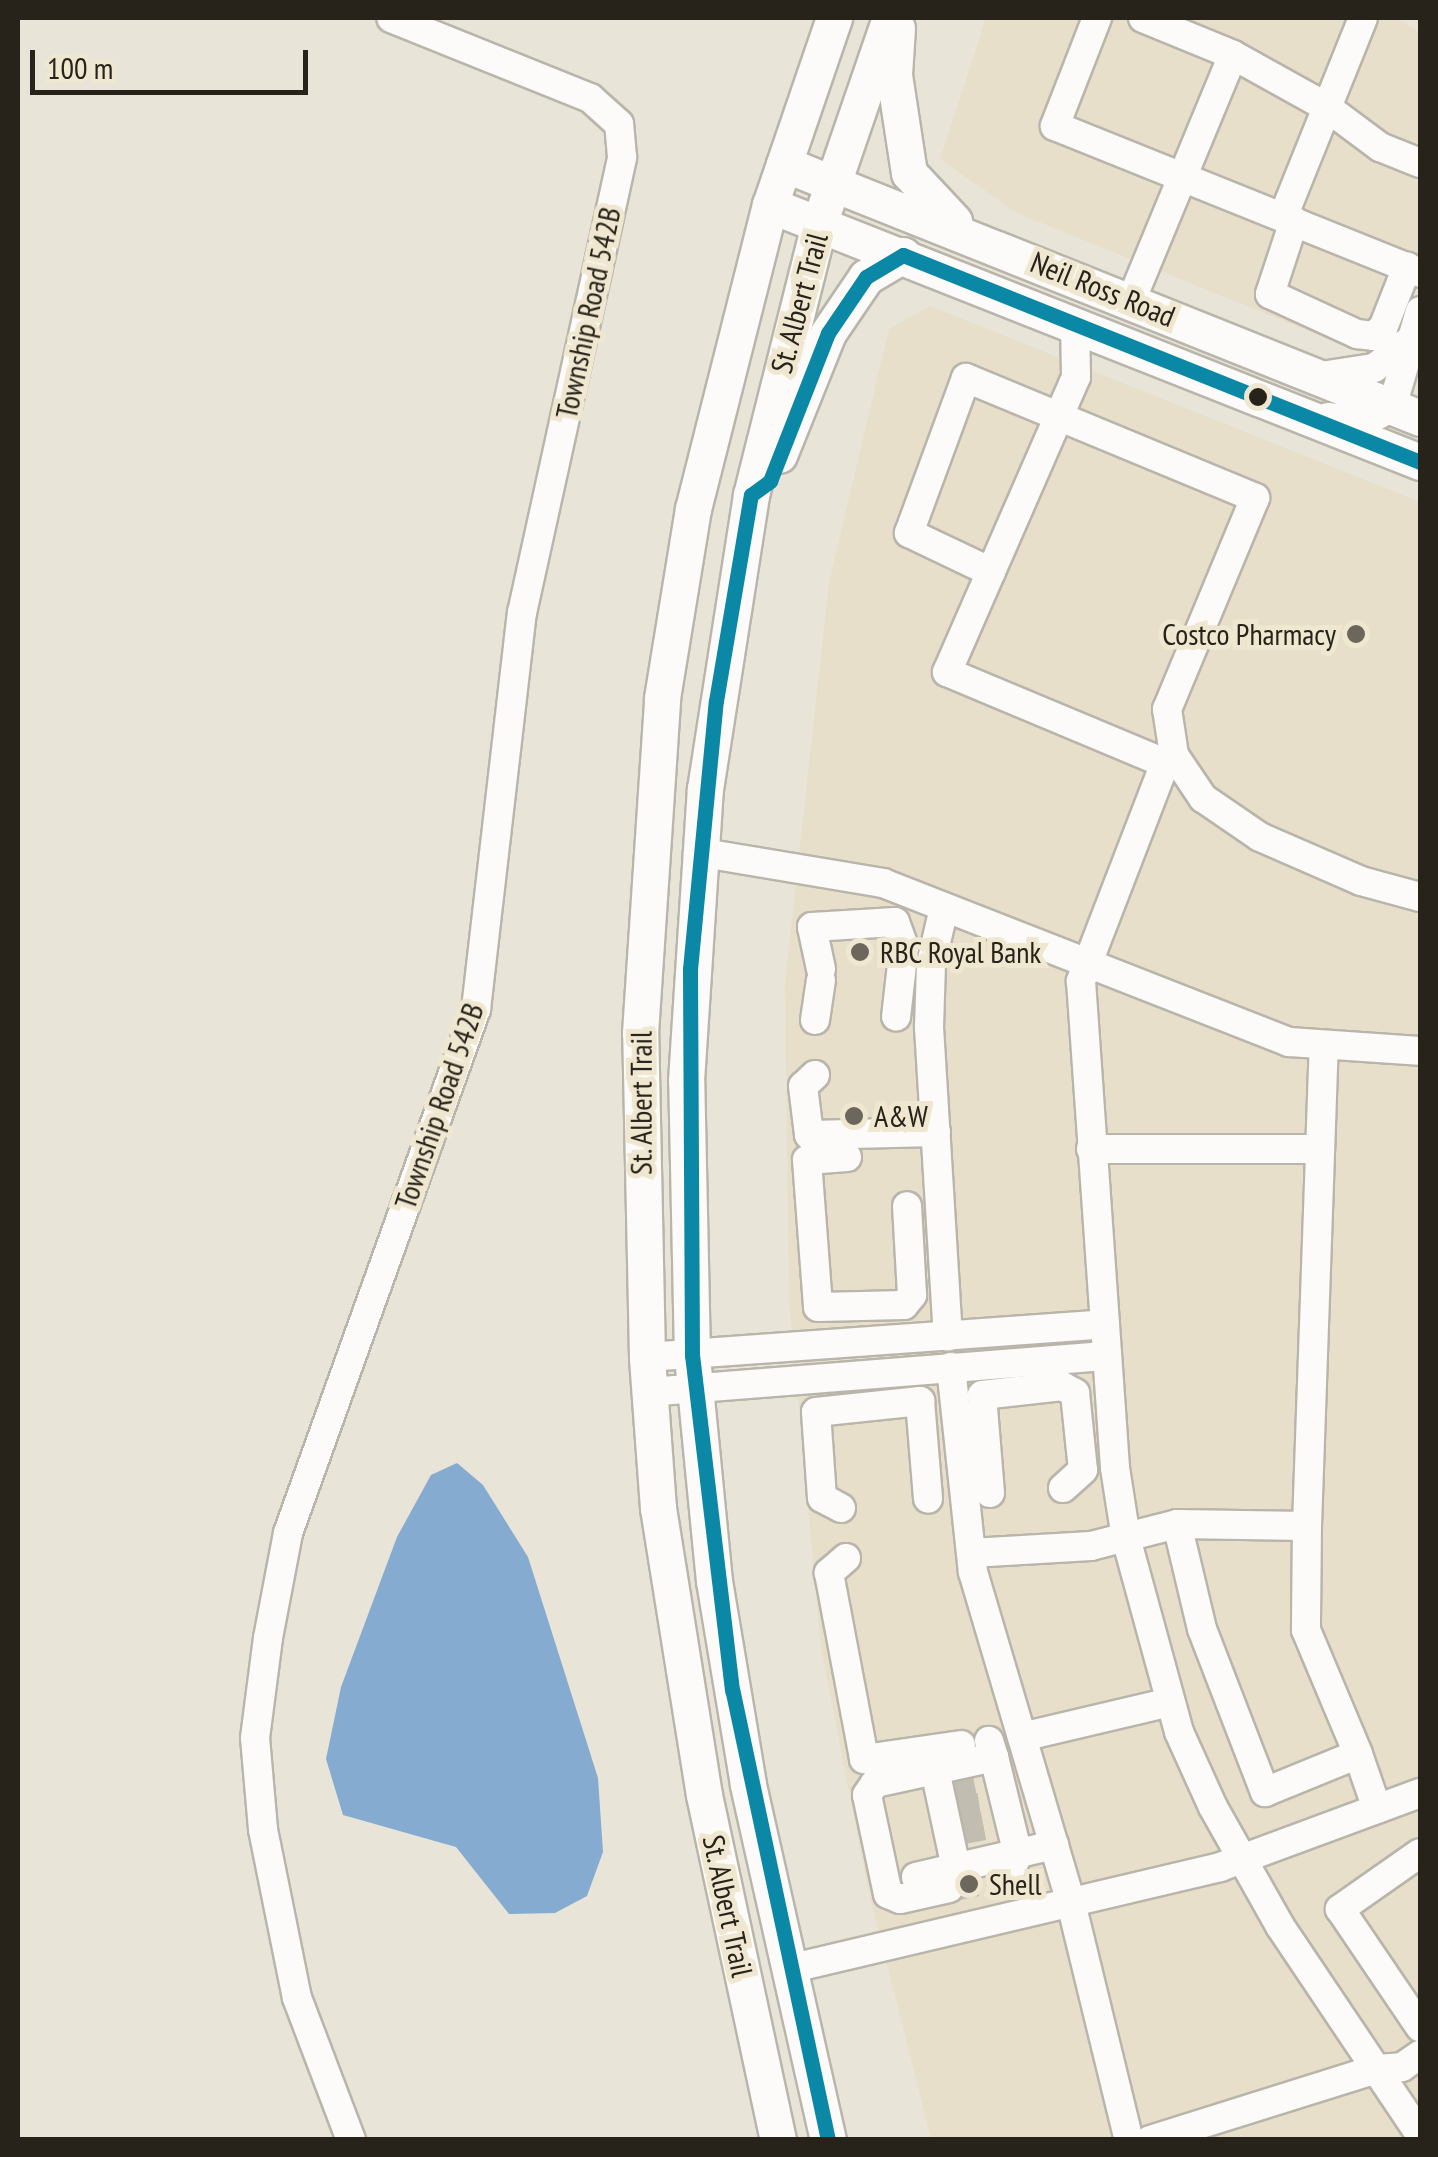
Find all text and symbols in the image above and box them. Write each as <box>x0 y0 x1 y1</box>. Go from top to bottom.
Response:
scale bar <box>35 30 312 92</box>
text: 100 m <box>47 48 113 87</box>
street label: Township Road 542B <box>548 204 628 422</box>
street label: St. Albert Trail <box>763 227 835 379</box>
street label: Neil Ross Road <box>1026 244 1180 334</box>
unlabelled marker <box>1248 387 1268 407</box>
place label: Costco Pharmacy <box>1162 616 1336 652</box>
marker: Costco Pharmacy <box>1345 623 1367 645</box>
place label: RBC Royal Bank <box>880 934 1042 970</box>
marker: RBC Royal Bank <box>849 941 871 963</box>
street label: Township Road 542B <box>387 998 491 1214</box>
street label: St. Albert Trail <box>623 1029 659 1177</box>
place label: A&W <box>874 1098 928 1134</box>
marker: A&W <box>843 1105 865 1127</box>
street label: St. Albert Trail <box>695 1830 761 1982</box>
place label: Shell <box>989 1866 1041 1902</box>
marker: Shell <box>958 1873 980 1895</box>

